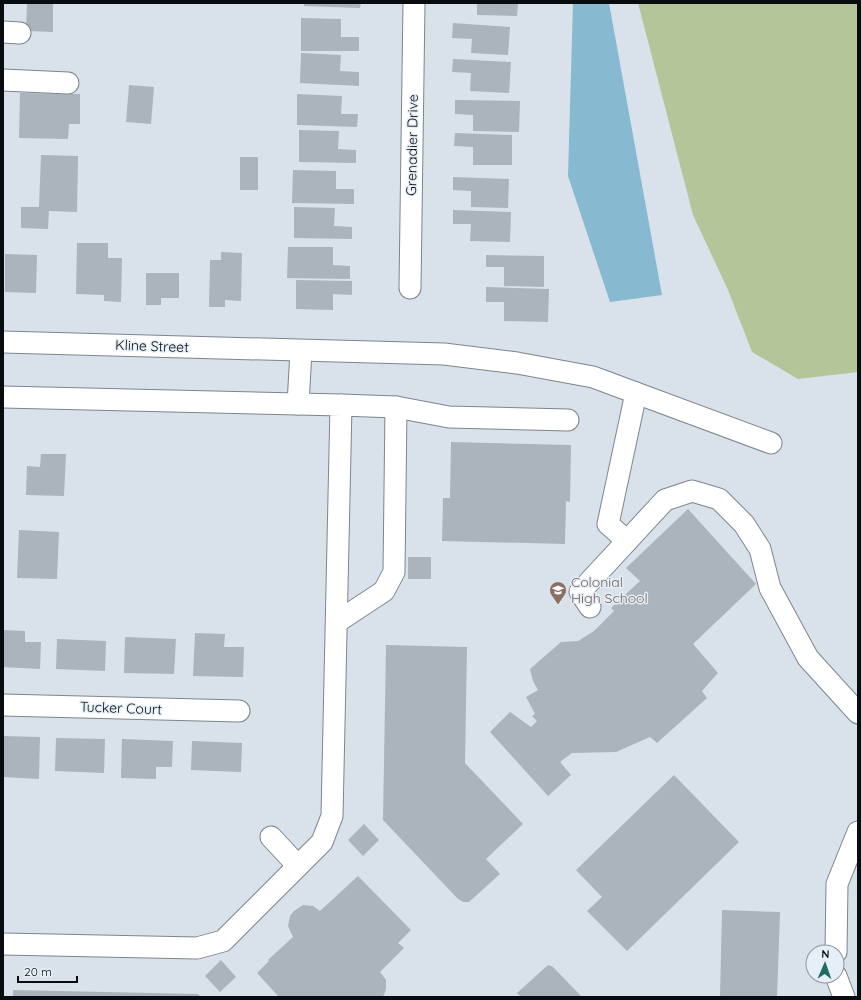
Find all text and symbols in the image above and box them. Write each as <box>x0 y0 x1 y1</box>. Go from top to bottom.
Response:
street label: Grenadier Drive <box>402 94 422 196</box>
street label: Kline Street <box>115 336 189 356</box>
place label: Colonial High School <box>571 573 648 607</box>
school or university icon: Colonial High School <box>548 580 568 605</box>
street label: Tucker Court <box>80 698 163 718</box>
north arrow <box>805 944 845 984</box>
text: N <box>821 947 830 961</box>
scale bar <box>18 958 77 984</box>
text: 20 m <box>24 964 52 979</box>

